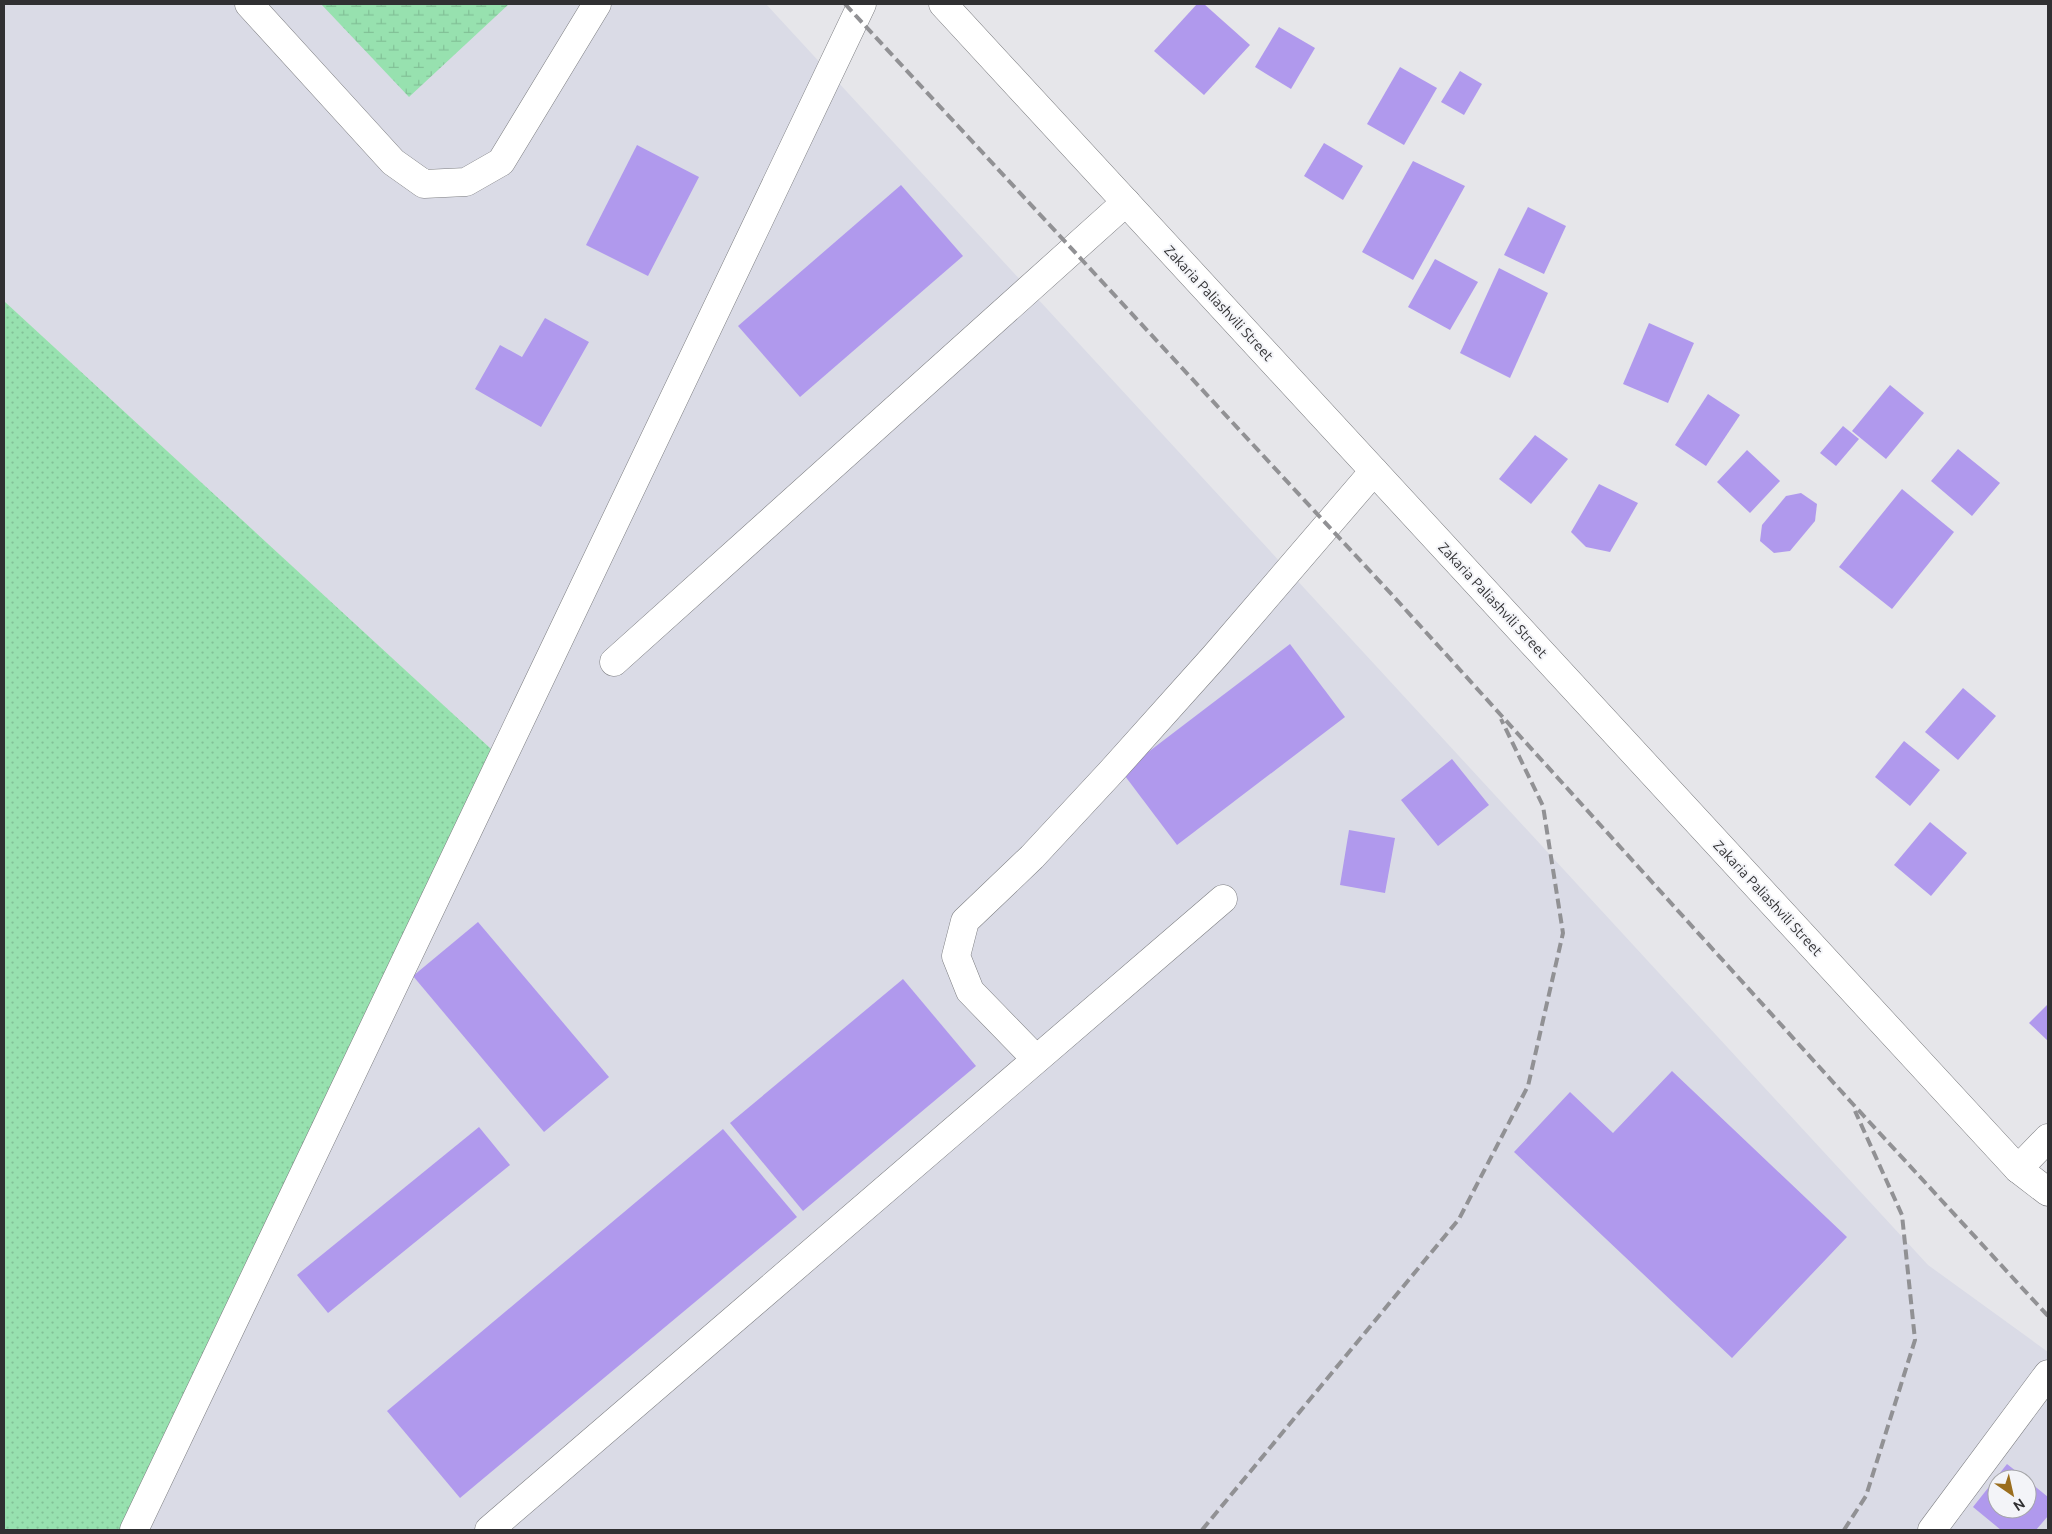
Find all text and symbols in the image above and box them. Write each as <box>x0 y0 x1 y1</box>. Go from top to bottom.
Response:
street label: Zakaria Paliashvili Street <box>1161 242 1277 364</box>
street label: Zakaria Paliashvili Street <box>1435 539 1551 661</box>
street label: Zakaria Paliashvili Street <box>1710 837 1826 959</box>
north arrow <box>1987 1469 2037 1519</box>
text: N <box>2010 1495 2028 1514</box>

